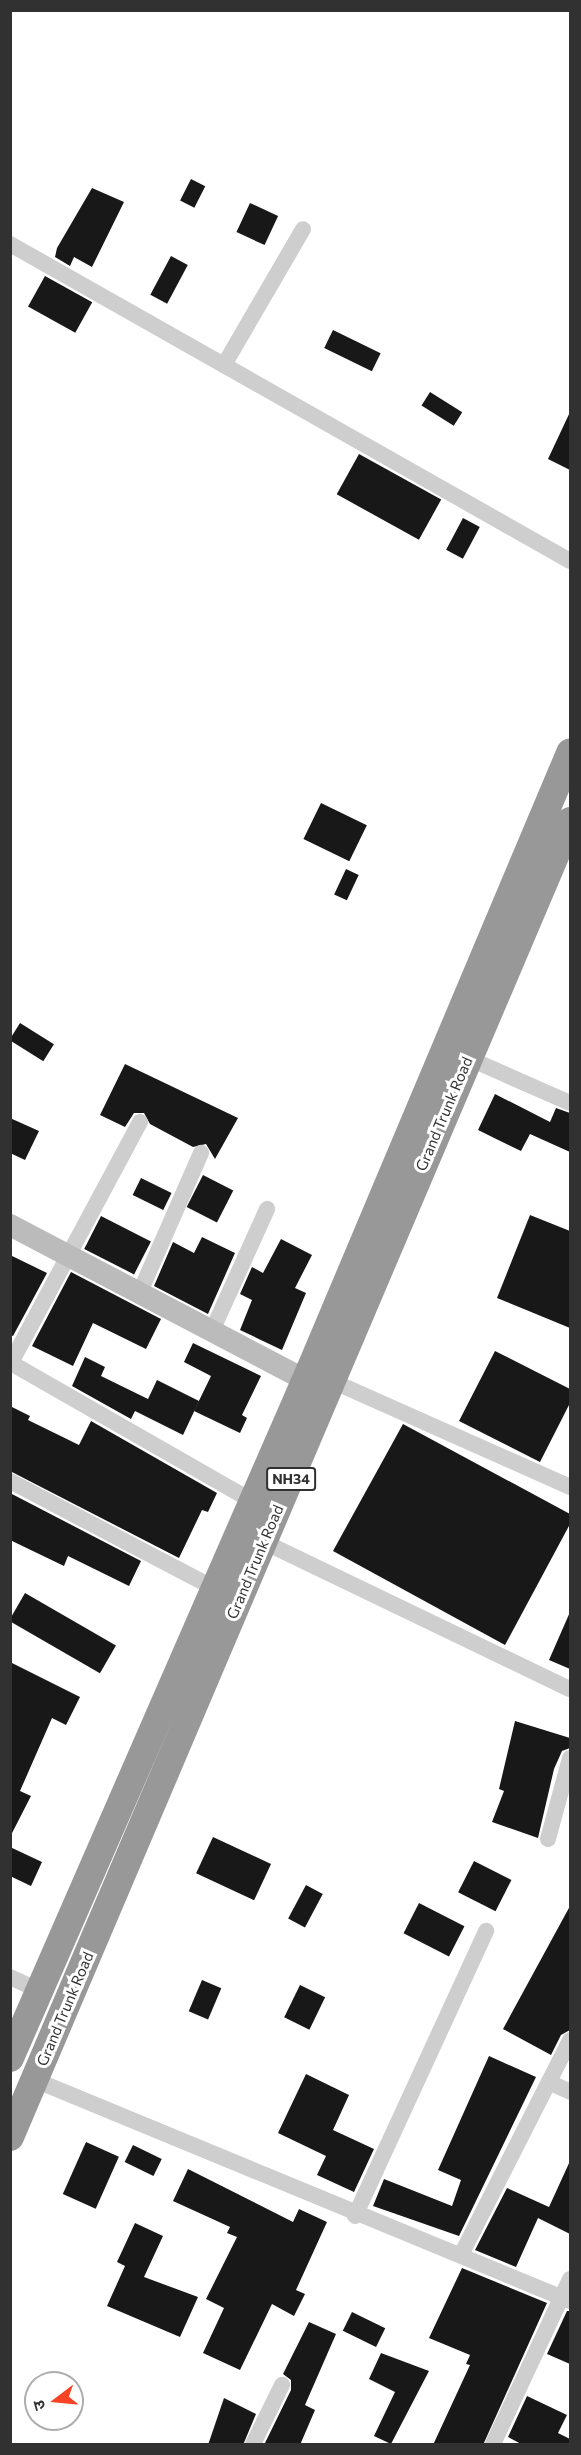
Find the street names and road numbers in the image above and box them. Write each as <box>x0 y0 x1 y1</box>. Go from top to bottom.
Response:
street label: Grand Trunk Road <box>412 1054 476 1174</box>
road number: NH34 <box>266 1468 316 1490</box>
street label: Grand Trunk Road <box>223 1502 287 1622</box>
street label: Grand Trunk Road <box>33 1949 97 2069</box>

